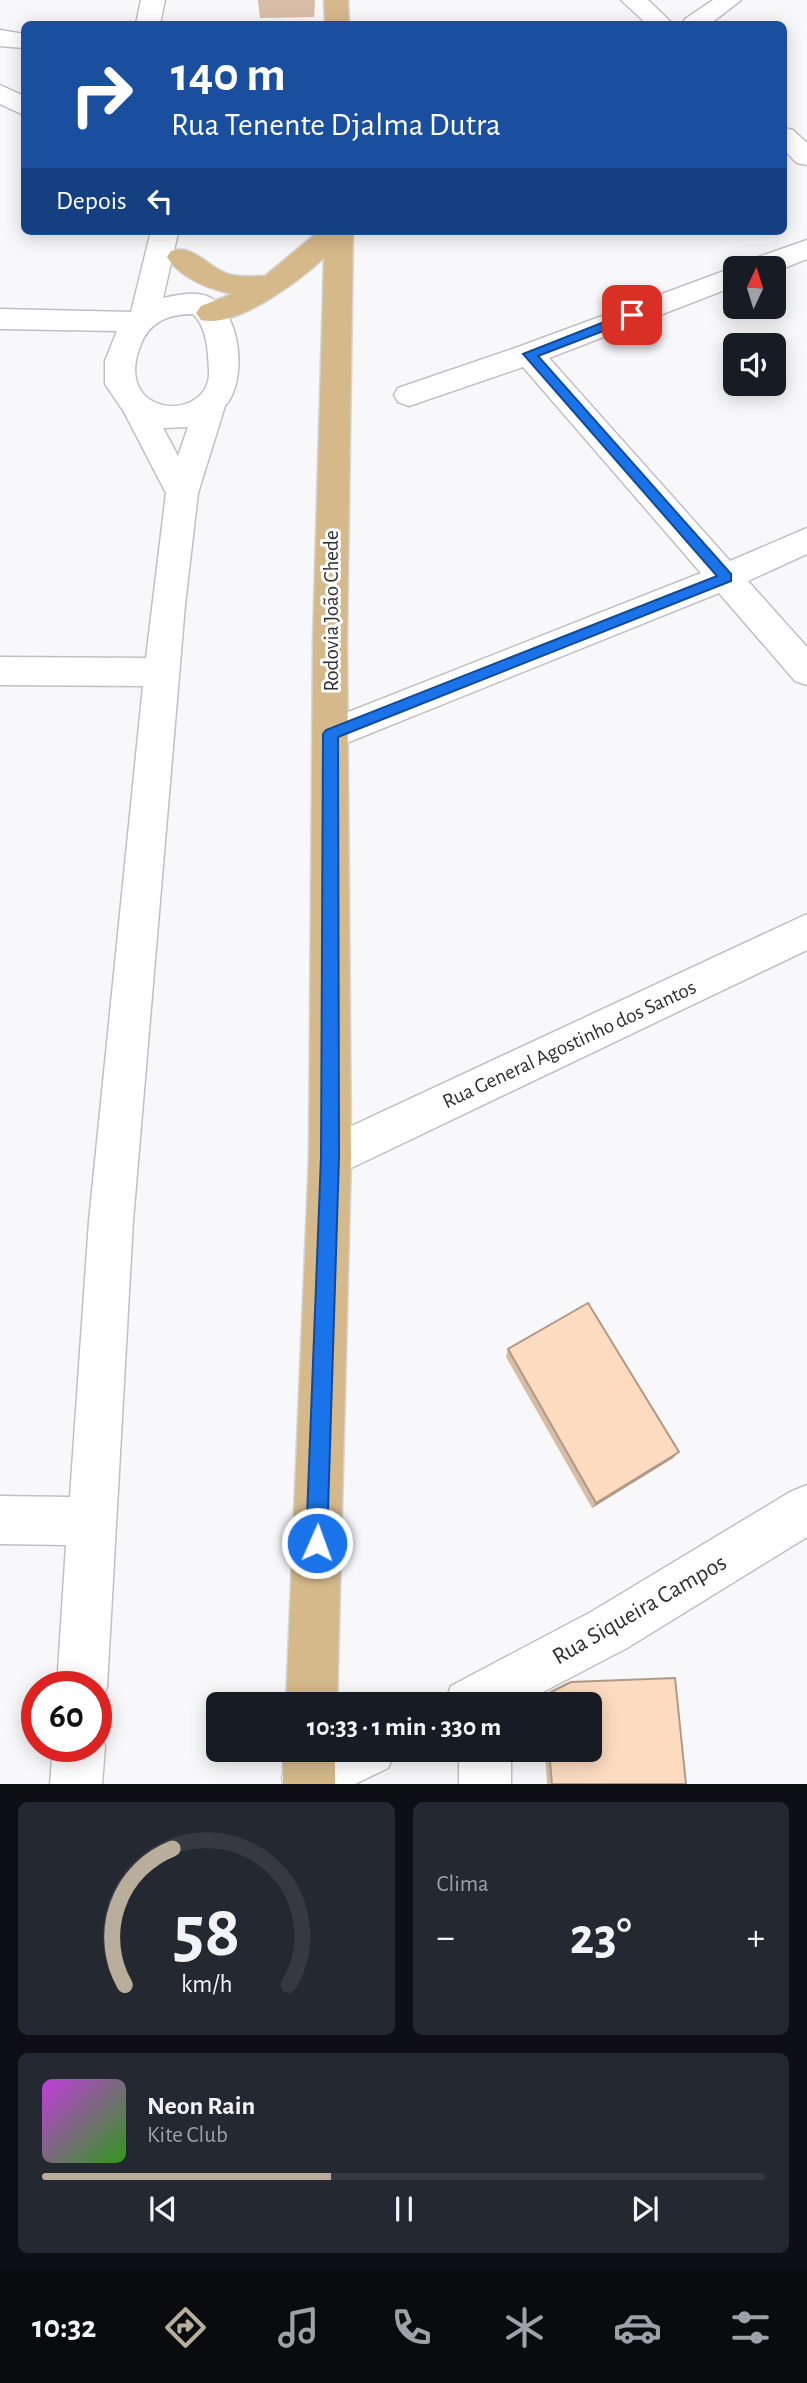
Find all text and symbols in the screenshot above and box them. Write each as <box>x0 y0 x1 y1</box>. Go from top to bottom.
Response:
icon: right <box>56 49 147 140</box>
text: 140 m <box>171 51 286 100</box>
text: Rua Tenente Djalma Dutra <box>171 109 501 141</box>
icon: left <box>141 182 179 220</box>
text: Depois <box>56 188 127 214</box>
north arrow <box>723 256 786 318</box>
map controls <box>723 256 786 396</box>
pin <box>602 285 662 345</box>
icon: arrive <box>613 296 651 334</box>
button: sound <box>723 333 786 396</box>
street label: Rodovia João Chede <box>321 530 342 692</box>
street label: Rua General Agostinho dos Santos <box>439 976 699 1112</box>
position arrow <box>280 1506 354 1580</box>
street label: Rua Siqueira Campos <box>548 1550 731 1669</box>
speed limit sign: 60 <box>21 1671 112 1762</box>
text: 10:33 · 1 min · 330 m <box>307 1714 501 1740</box>
text: Clima <box>437 1873 489 1896</box>
text: 58 <box>173 1897 240 1970</box>
text: 23° <box>570 1911 632 1963</box>
text: − <box>437 1919 455 1957</box>
text: + <box>747 1919 765 1957</box>
text: km/h <box>180 1971 232 1996</box>
text: Neon Rain <box>147 2093 255 2119</box>
text: Kite Club <box>147 2124 228 2147</box>
icon: previous <box>144 2190 182 2228</box>
icon: pause <box>385 2190 423 2228</box>
icon: next <box>626 2190 664 2228</box>
icon: directions <box>161 2303 210 2352</box>
icon: music <box>274 2303 323 2352</box>
icon: phone <box>387 2303 436 2352</box>
icon: climate <box>500 2303 549 2352</box>
icon: car <box>613 2303 662 2352</box>
icon: filters <box>726 2303 775 2352</box>
text: 10:32 <box>32 2311 96 2343</box>

